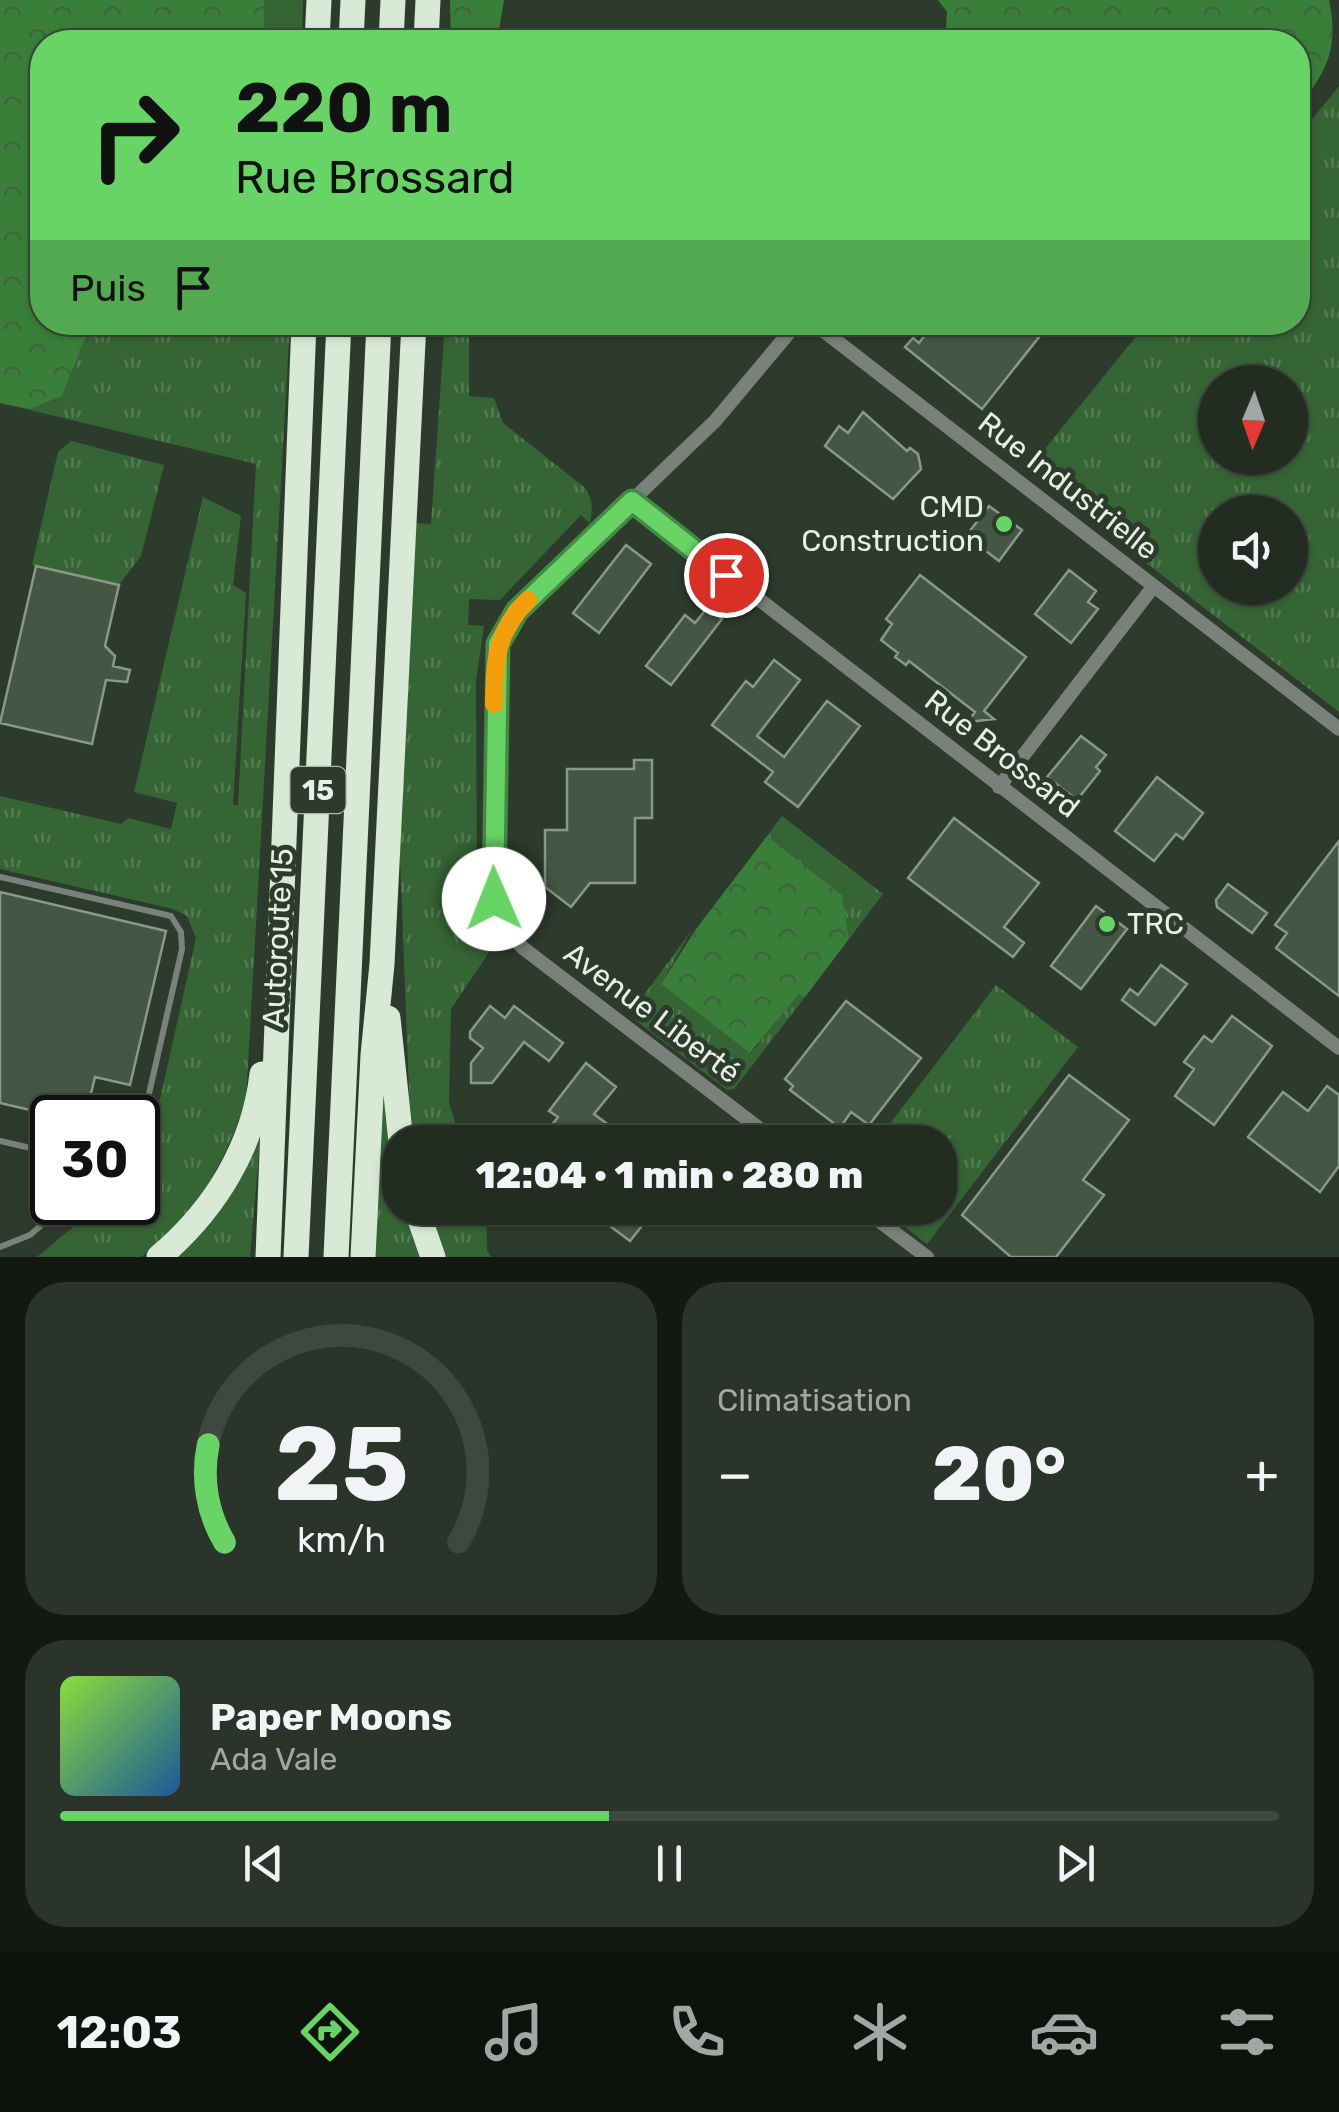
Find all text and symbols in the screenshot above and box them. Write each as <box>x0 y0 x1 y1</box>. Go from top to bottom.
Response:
text: 220 m <box>235 67 453 150</box>
icon: right <box>70 70 200 200</box>
text: Rue Brossard <box>235 151 514 204</box>
icon: arrive <box>166 260 221 315</box>
text: Puis <box>70 265 146 311</box>
north arrow <box>1198 365 1308 475</box>
map controls <box>1198 365 1308 605</box>
street label: Rue Industrielle <box>971 405 1165 567</box>
place label: CMD Construction <box>801 489 984 559</box>
button: sound <box>1198 495 1308 605</box>
marker: CMD Construction <box>993 513 1015 535</box>
pin <box>684 533 769 618</box>
icon: arrive <box>699 548 754 603</box>
street label: Rue Brossard <box>918 682 1086 826</box>
road number: 15 <box>290 767 346 813</box>
street label: Autoroute 15 <box>255 847 301 1029</box>
position arrow <box>442 847 546 951</box>
place label: TRC <box>1127 906 1184 942</box>
marker: TRC <box>1096 913 1118 935</box>
street label: Avenue Liberté <box>557 935 747 1091</box>
speed limit sign: 30 <box>30 1095 160 1225</box>
text: 12:04 · 1 min · 280 m <box>476 1152 863 1198</box>
text: Climatisation <box>717 1381 912 1419</box>
text: 25 <box>274 1403 408 1526</box>
text: 20° <box>931 1430 1066 1519</box>
text: − <box>717 1442 753 1507</box>
text: + <box>1245 1442 1279 1507</box>
text: km/h <box>296 1519 386 1561</box>
text: Paper Moons <box>210 1694 452 1740</box>
text: Ada Vale <box>210 1740 337 1778</box>
icon: previous <box>236 1836 291 1891</box>
icon: pause <box>642 1836 697 1891</box>
icon: next <box>1048 1836 1103 1891</box>
icon: directions <box>295 1997 365 2067</box>
icon: music <box>479 1997 549 2067</box>
icon: phone <box>662 1997 732 2067</box>
icon: climate <box>845 1997 915 2067</box>
icon: car <box>1029 1997 1099 2067</box>
icon: filters <box>1212 1997 1282 2067</box>
text: 12:03 <box>57 2006 182 2059</box>

